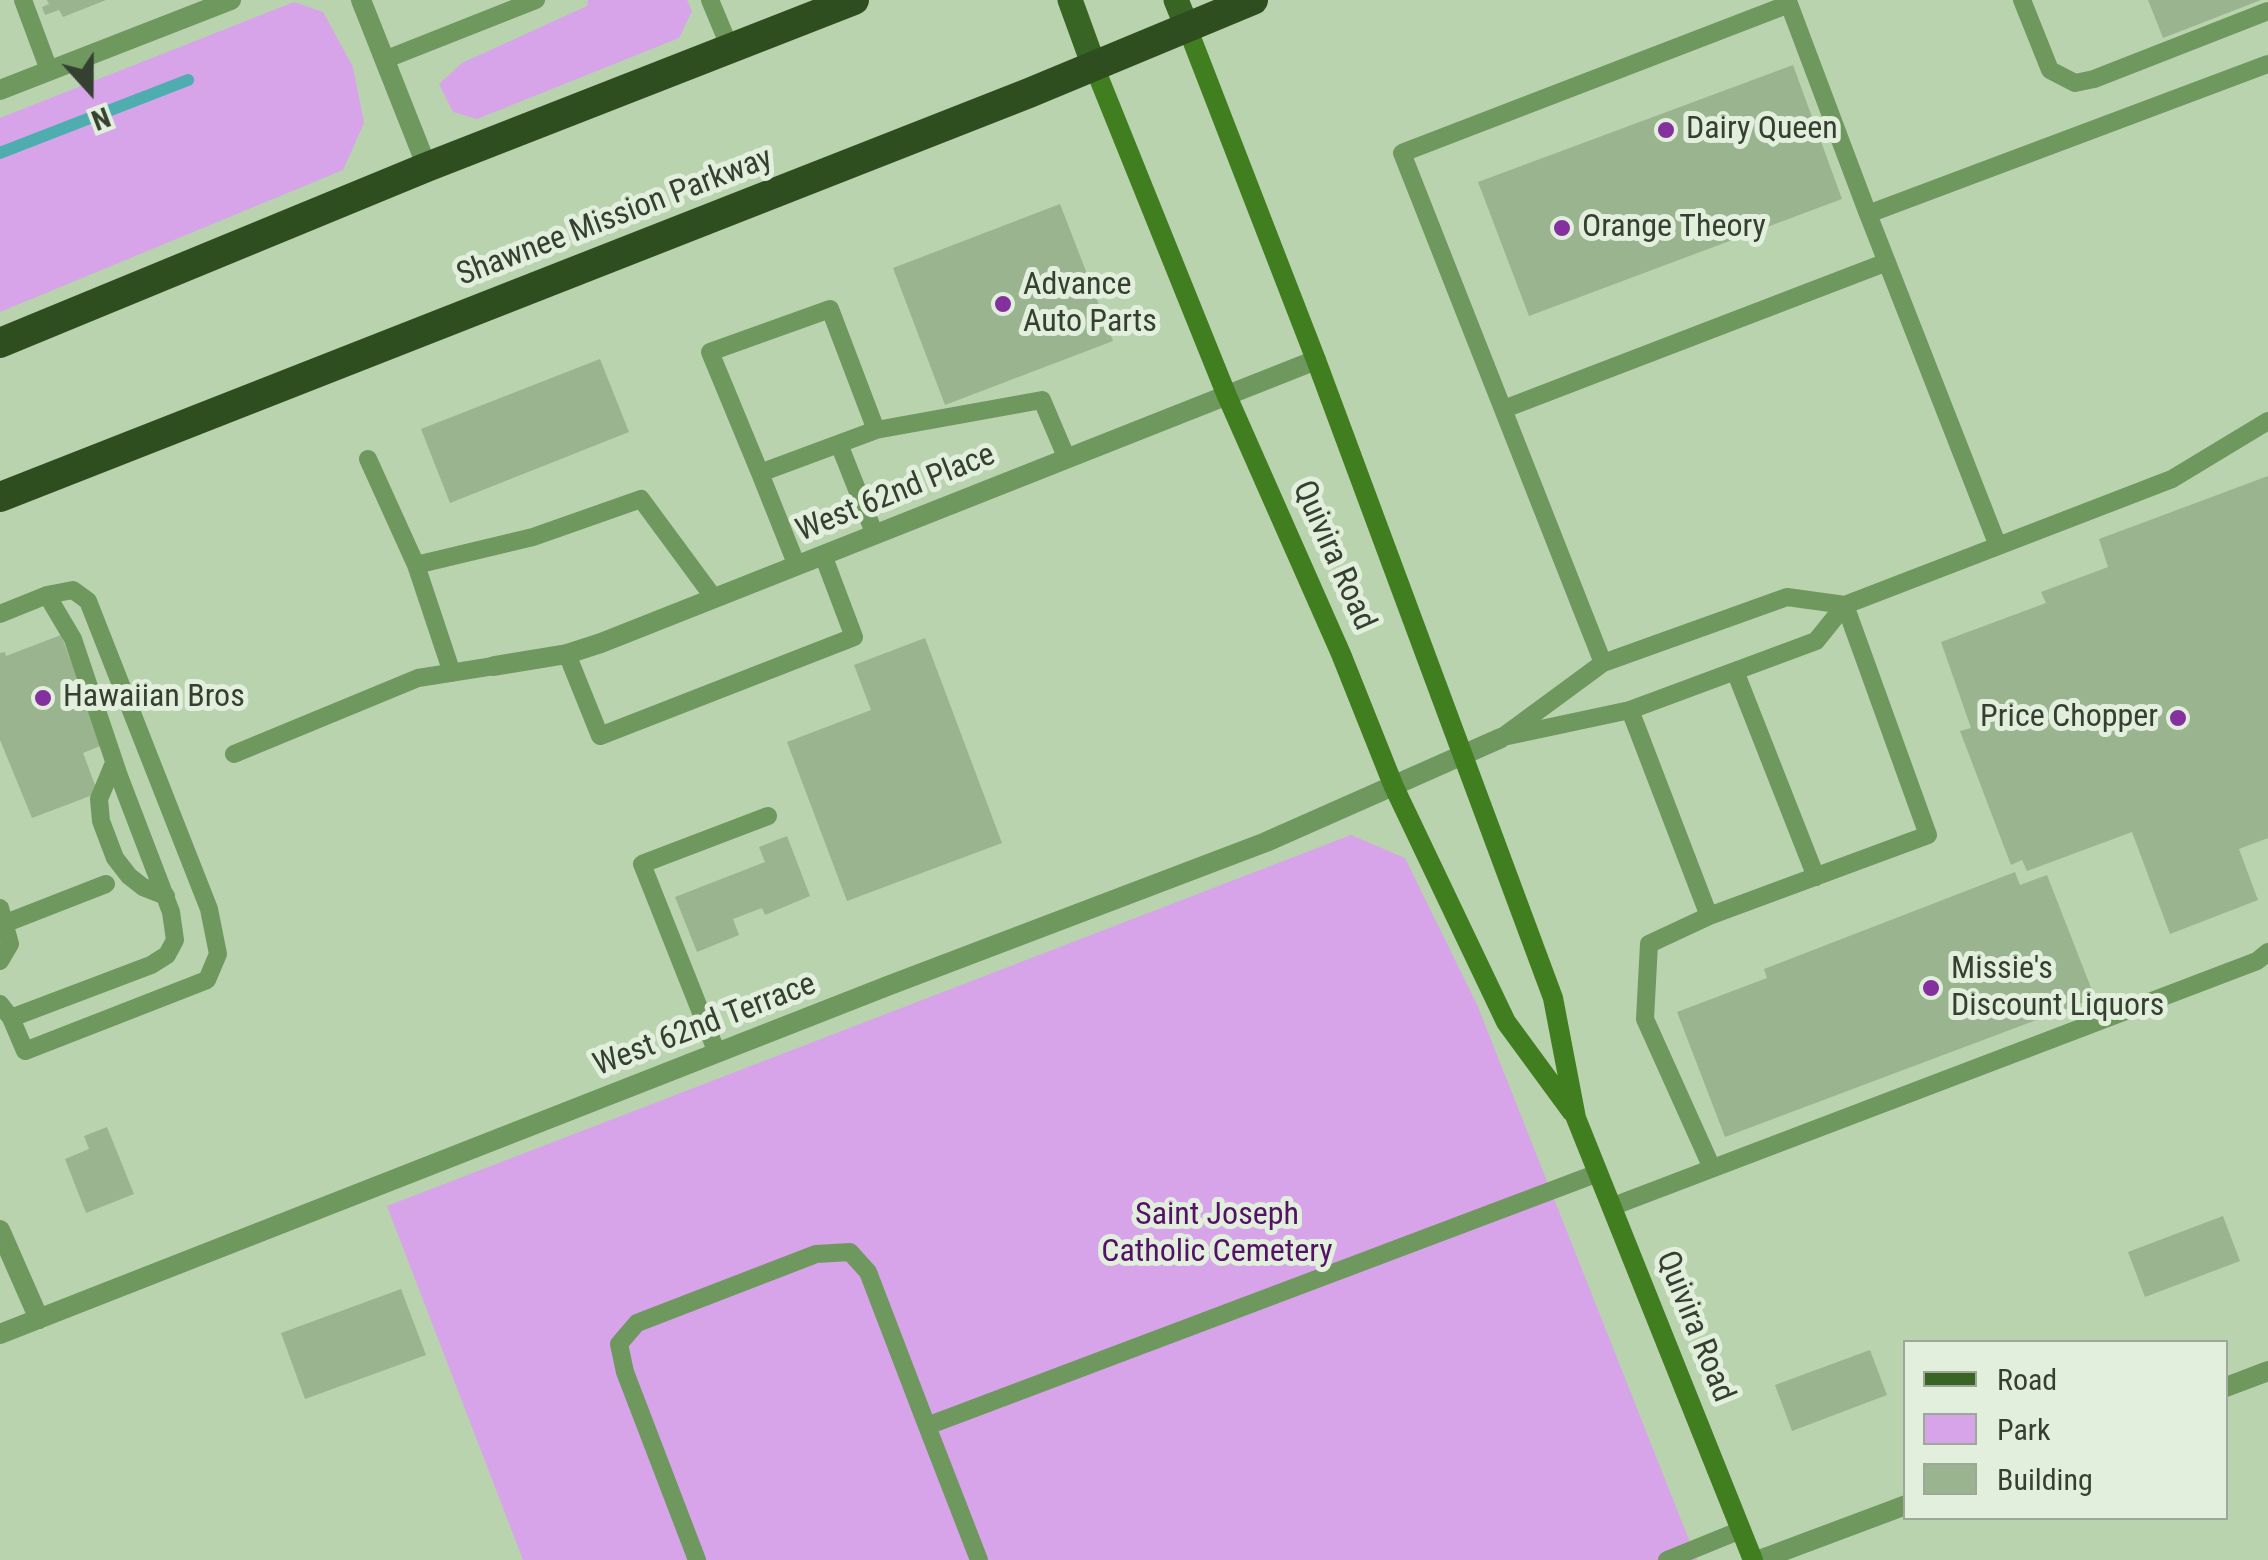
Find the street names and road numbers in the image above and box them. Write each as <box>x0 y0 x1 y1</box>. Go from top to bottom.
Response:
street label: Shawnee Mission Parkway <box>452 140 778 296</box>
street label: West 62nd Place <box>791 437 1001 551</box>
street label: Quivira Road <box>1283 476 1383 636</box>
street label: West 62nd Terrace <box>589 966 821 1086</box>
street label: Quivira Road <box>1646 1246 1742 1408</box>

